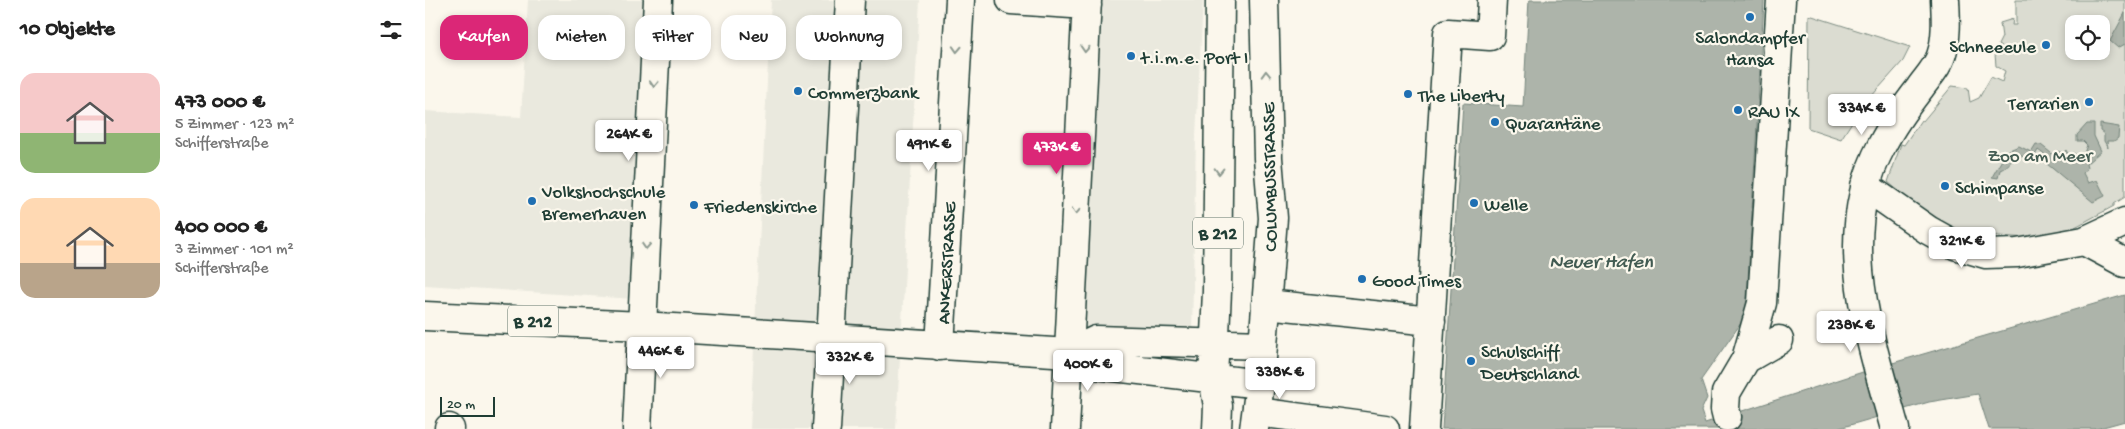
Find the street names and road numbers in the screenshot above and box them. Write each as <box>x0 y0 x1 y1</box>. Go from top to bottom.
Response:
street label: COLUMBUSSTRASSE <box>1259 101 1284 252</box>
street label: ANKERSTRASSE <box>934 200 963 325</box>
road number: B 212 <box>1193 218 1243 248</box>
road number: B 212 <box>508 306 558 336</box>

